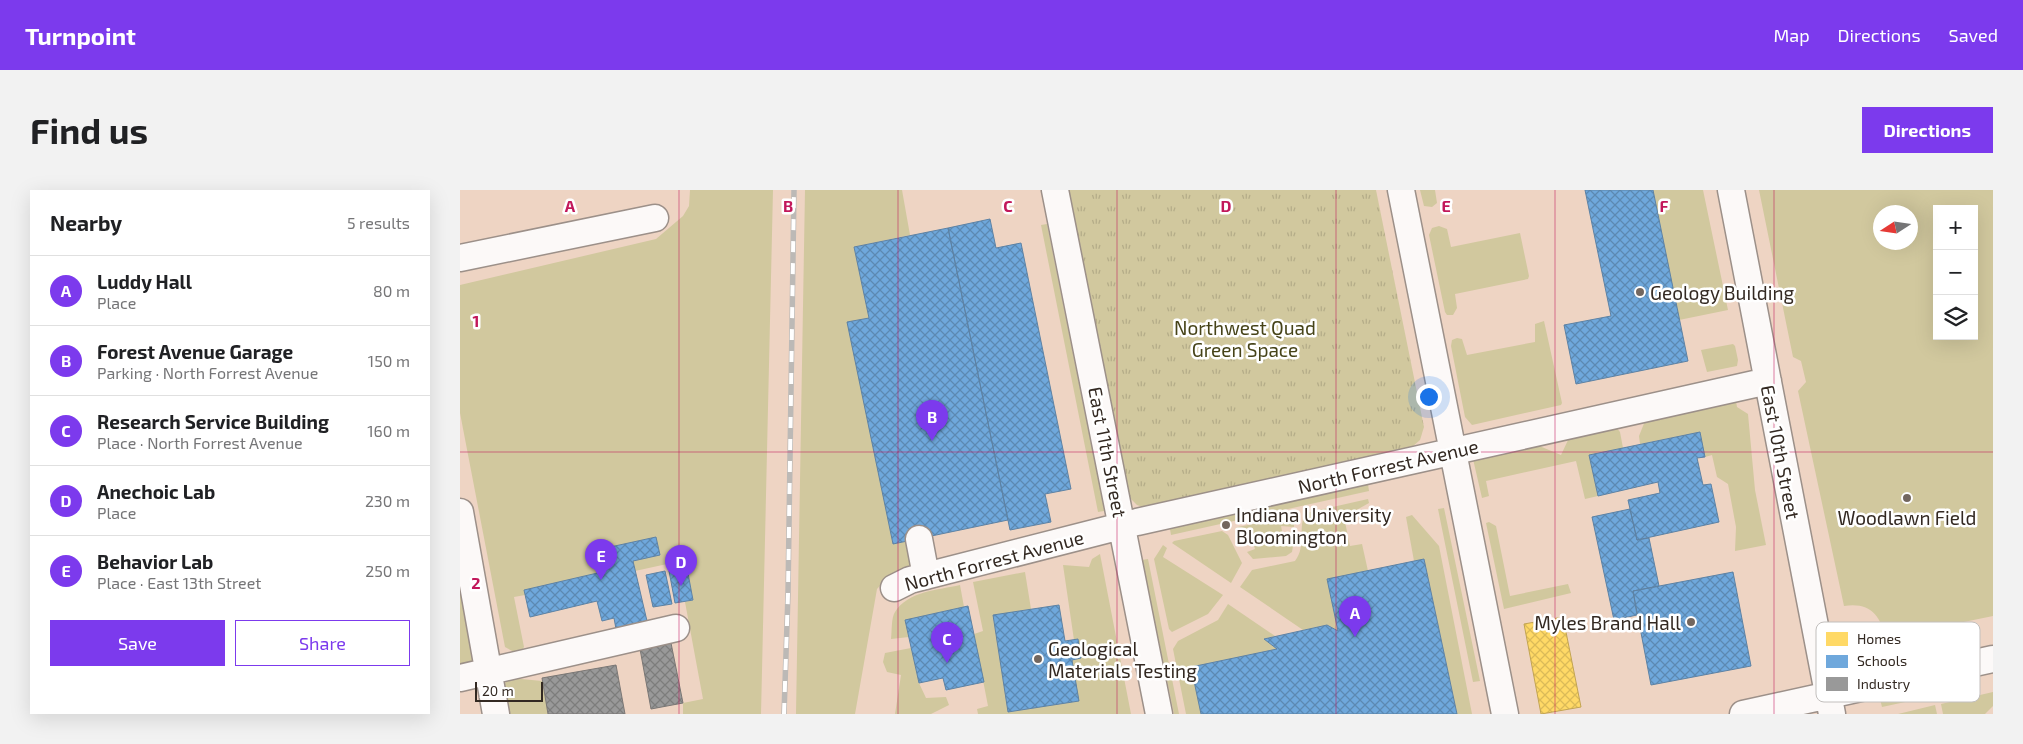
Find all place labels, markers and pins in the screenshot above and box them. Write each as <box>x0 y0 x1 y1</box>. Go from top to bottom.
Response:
place label: Geology Building <box>1650 281 1794 304</box>
marker: Geology Building <box>1634 286 1646 298</box>
pin: B <box>916 400 948 441</box>
marker: Woodlawn Field <box>1901 492 1913 504</box>
place label: Indiana University Bloomington <box>1236 503 1392 548</box>
place label: Woodlawn Field <box>1838 506 1976 529</box>
marker: Indiana University Bloomington <box>1220 519 1232 531</box>
pin: E <box>585 539 617 580</box>
pin: D <box>665 545 697 586</box>
pin: A <box>1339 596 1371 637</box>
place label: Myles Brand Hall <box>1534 611 1681 634</box>
marker: Myles Brand Hall <box>1685 616 1697 628</box>
pin: C <box>931 622 963 663</box>
place label: Geological Materials Testing <box>1048 637 1197 682</box>
marker: Geological Materials Testing <box>1032 653 1044 665</box>

